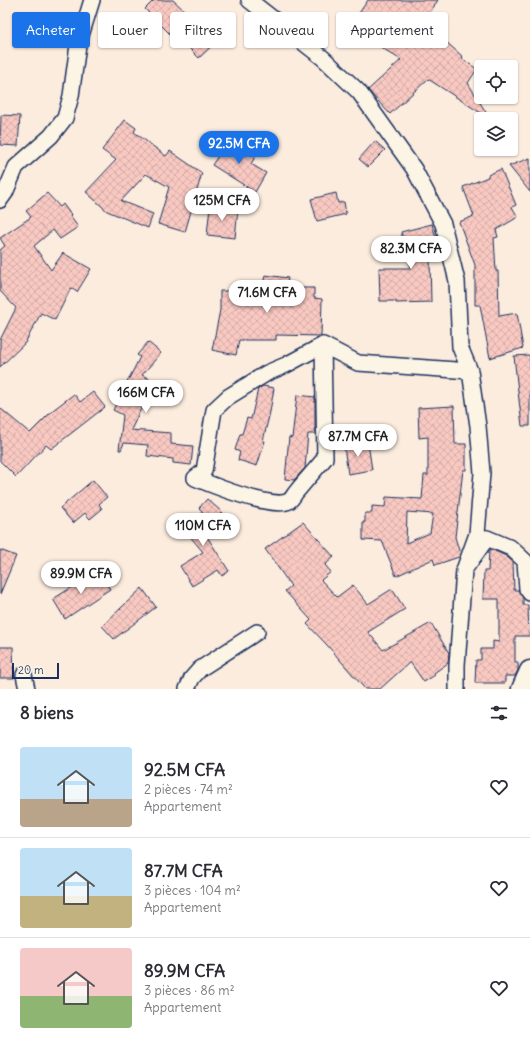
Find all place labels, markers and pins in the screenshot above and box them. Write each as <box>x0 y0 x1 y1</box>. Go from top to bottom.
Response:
pin: 92.5M CFA <box>193 131 285 165</box>
pin: 125M CFA <box>181 188 263 222</box>
pin: 82.3M CFA <box>365 236 457 270</box>
pin: 71.6M CFA <box>221 280 313 314</box>
pin: 166M CFA <box>105 380 187 414</box>
pin: 87.7M CFA <box>312 424 404 458</box>
pin: 110M CFA <box>162 513 244 547</box>
pin: 89.9M CFA <box>35 561 127 595</box>

